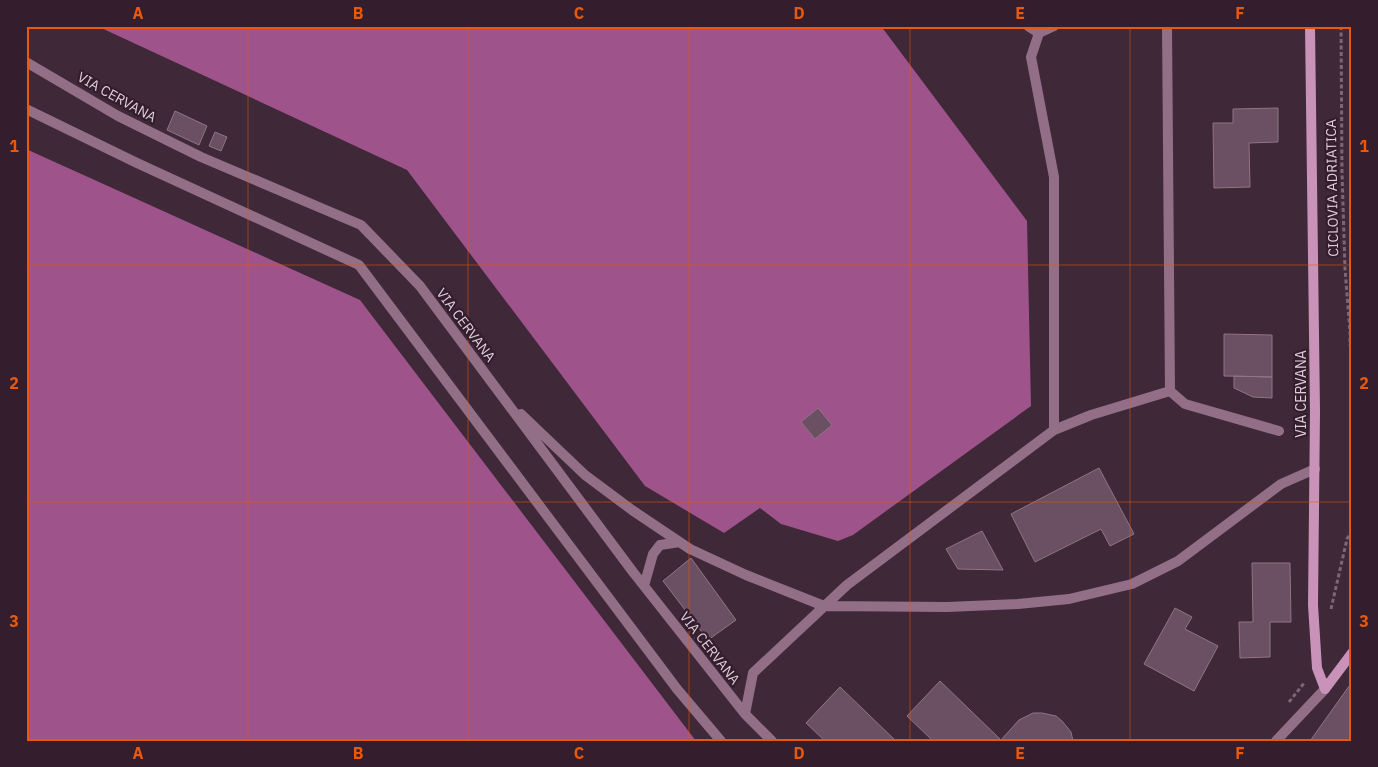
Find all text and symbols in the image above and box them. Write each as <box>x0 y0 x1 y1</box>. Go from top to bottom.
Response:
text: A <box>133 3 144 23</box>
text: B <box>353 3 364 23</box>
text: C <box>574 3 584 23</box>
text: D <box>793 3 805 23</box>
text: E <box>1015 3 1025 23</box>
text: F <box>1235 3 1245 23</box>
street label: VIA CERVANA <box>74 68 160 126</box>
street label: CICLOVIA ADRIATICA <box>1322 119 1342 257</box>
text: 1 <box>9 136 19 156</box>
text: 1 <box>1359 136 1369 156</box>
street label: VIA CERVANA <box>432 285 500 365</box>
street label: VIA CERVANA <box>1292 350 1310 438</box>
text: 2 <box>9 373 19 393</box>
text: 2 <box>1359 373 1369 393</box>
street label: VIA CERVANA <box>676 608 744 688</box>
text: 3 <box>9 611 19 631</box>
text: 3 <box>1359 611 1369 631</box>
text: A <box>133 743 144 763</box>
text: B <box>353 743 364 763</box>
text: C <box>574 743 584 763</box>
text: D <box>793 743 805 763</box>
text: E <box>1015 743 1025 763</box>
text: F <box>1235 743 1245 763</box>

